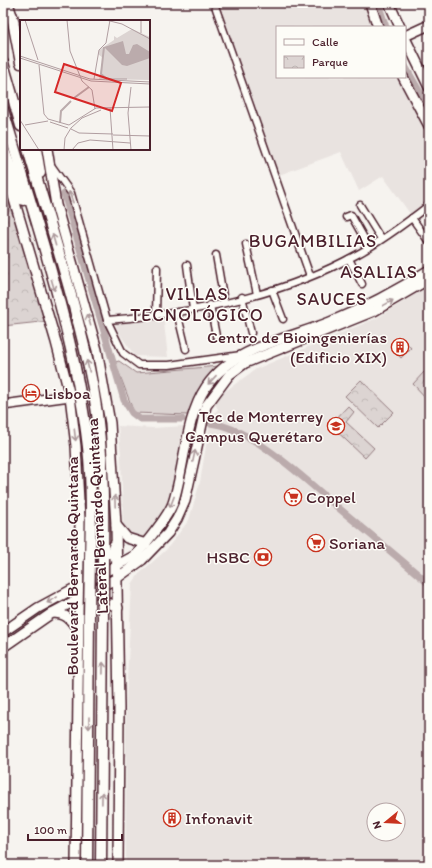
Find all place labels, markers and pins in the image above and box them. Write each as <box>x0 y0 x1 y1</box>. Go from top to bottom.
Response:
place label: Centro de Bioingenierías (Edificio XIX) <box>207 327 387 367</box>
building icon: Centro de Bioingenierías (Edificio XIX) <box>390 337 410 357</box>
hotel icon: Lisboa <box>21 383 41 403</box>
place label: Lisboa <box>44 383 91 403</box>
place label: Tec de Monterrey Campus Querétaro <box>185 406 323 446</box>
school or university icon: Tec de Monterrey Campus Querétaro <box>326 416 346 436</box>
supermarket icon: Coppel <box>283 487 303 507</box>
place label: Coppel <box>306 487 356 507</box>
supermarket icon: Soriana <box>306 533 326 553</box>
place label: Soriana <box>329 533 385 553</box>
place label: HSBC <box>207 547 250 567</box>
bank icon: HSBC <box>253 547 273 567</box>
building icon: Infonavit <box>162 808 182 828</box>
place label: Infonavit <box>185 808 253 828</box>

